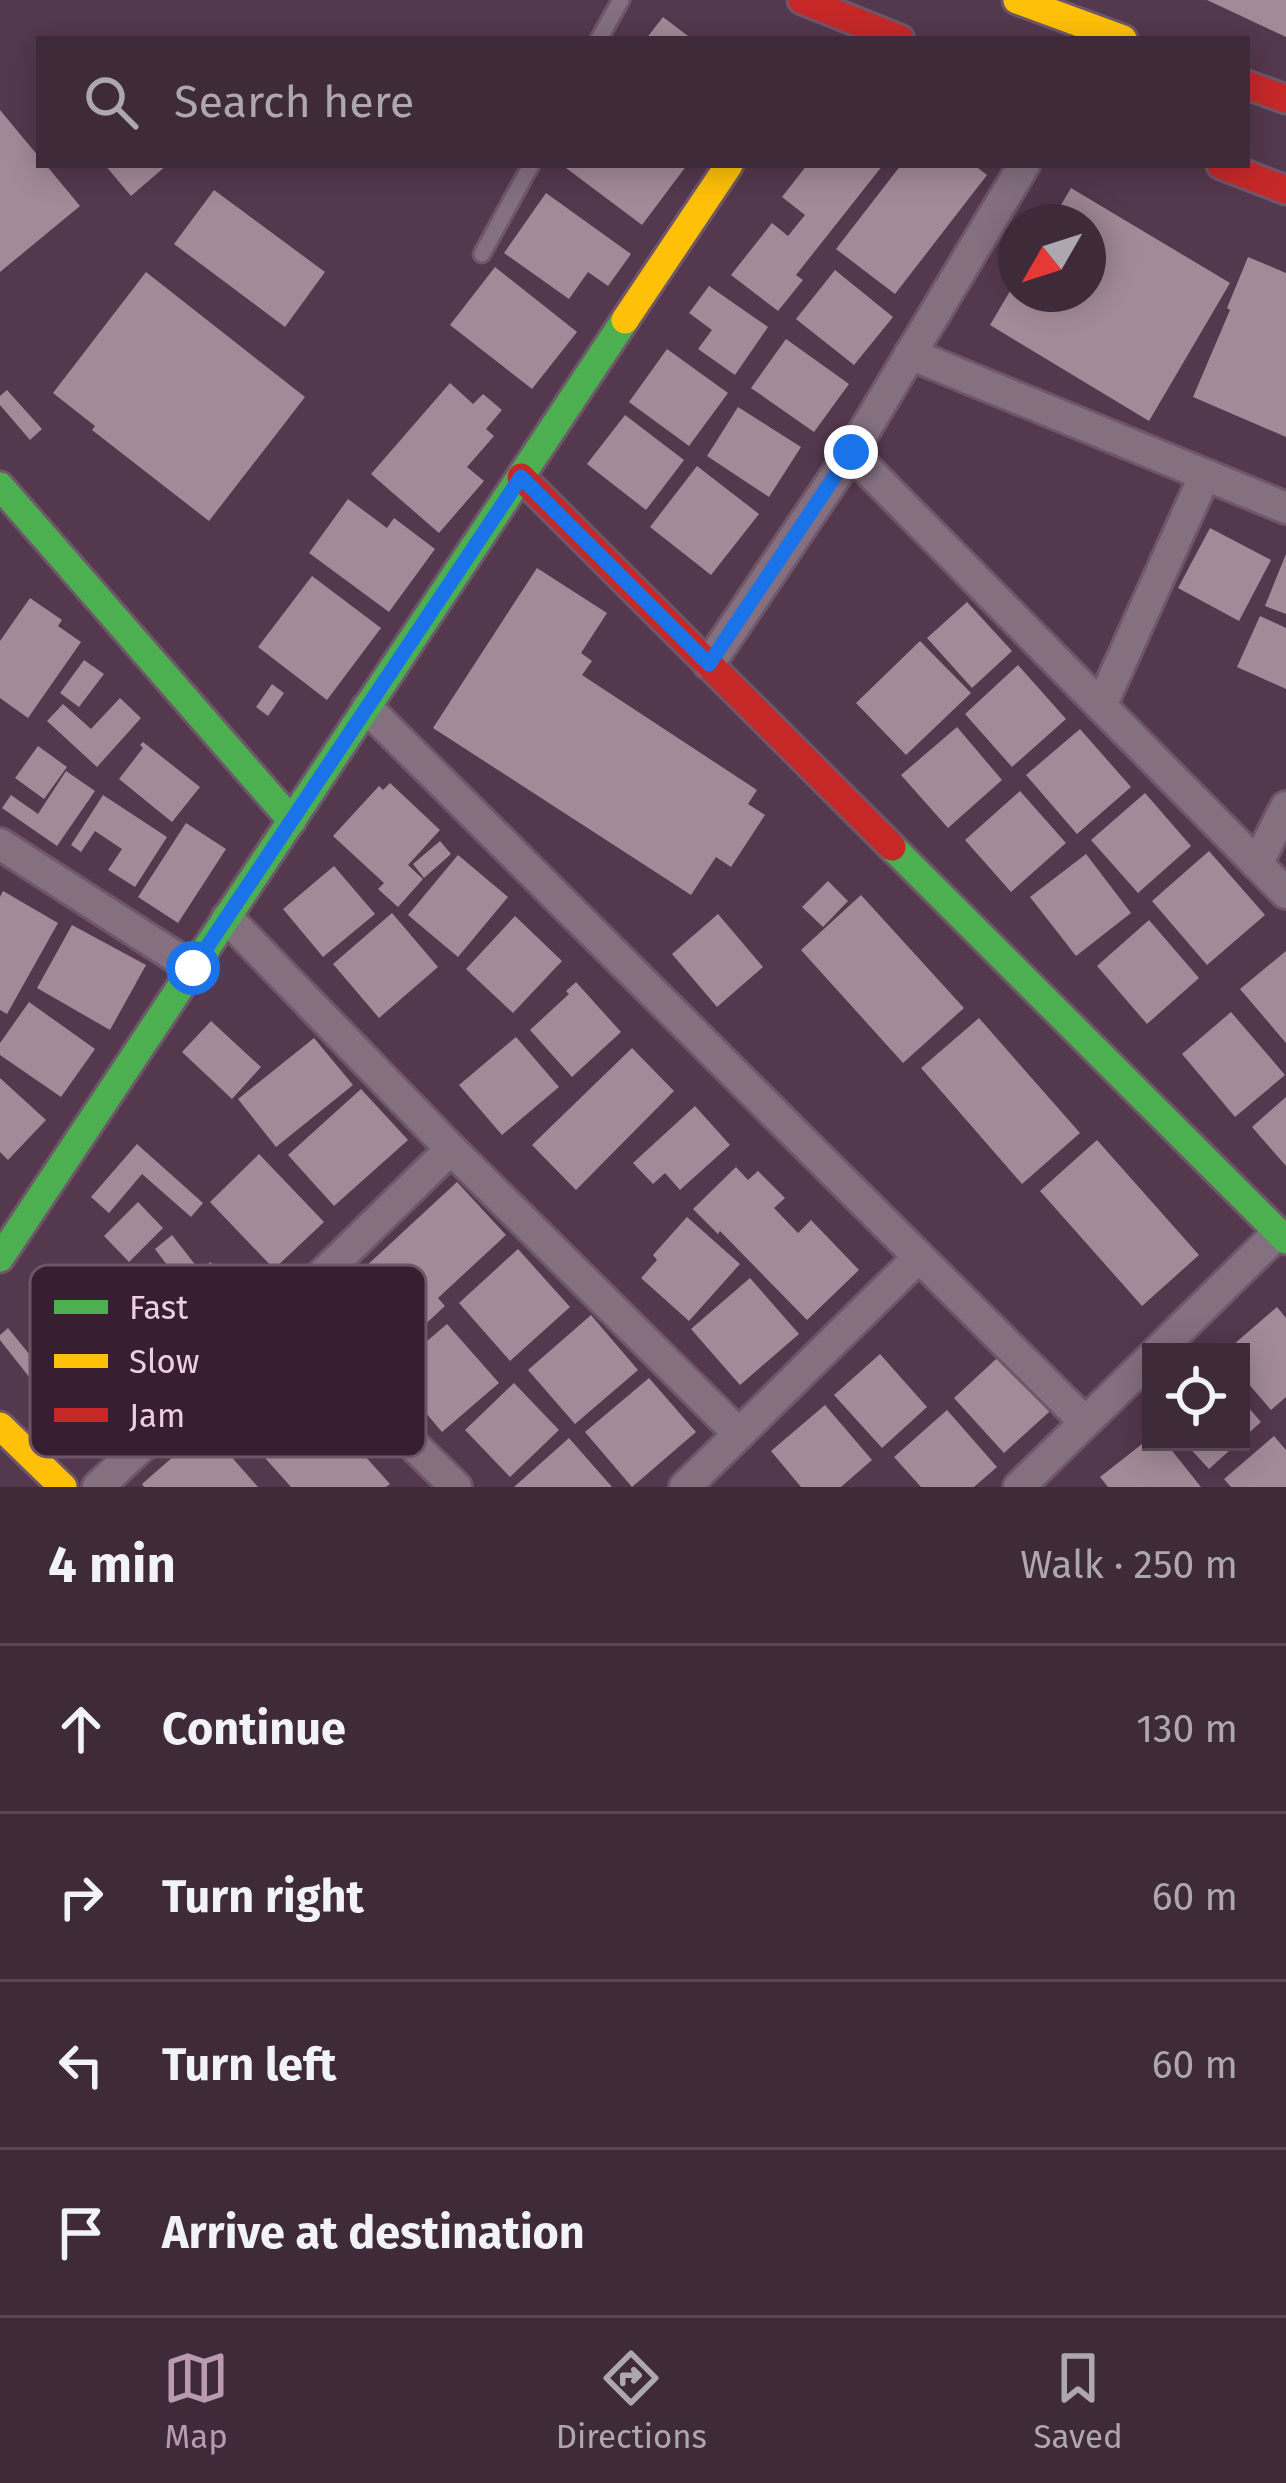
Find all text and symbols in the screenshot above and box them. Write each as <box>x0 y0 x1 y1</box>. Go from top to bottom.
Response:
search box <box>36 36 1250 168</box>
icon: search <box>78 69 144 135</box>
text: Search here <box>174 75 414 129</box>
north arrow <box>998 204 1106 312</box>
route end <box>824 425 878 479</box>
route start <box>166 941 220 995</box>
legend <box>30 1265 426 1457</box>
text: Fast <box>129 1288 188 1328</box>
text: Slow <box>129 1342 199 1382</box>
map controls <box>1142 1343 1250 1451</box>
button: locate <box>1142 1343 1250 1451</box>
text: Jam <box>129 1396 185 1436</box>
text: 4 min <box>48 1534 176 1596</box>
text: Walk · 250 m <box>1020 1542 1238 1588</box>
icon: ahead <box>48 1696 114 1762</box>
text: Continue <box>162 1702 346 1756</box>
text: 130 m <box>1136 1706 1238 1752</box>
icon: right <box>48 1864 114 1930</box>
text: Turn right <box>162 1870 364 1924</box>
text: 60 m <box>1152 1874 1238 1920</box>
icon: left <box>48 2032 114 2098</box>
text: Turn left <box>162 2038 336 2092</box>
text: 60 m <box>1152 2042 1238 2088</box>
icon: arrive <box>48 2200 114 2266</box>
text: Arrive at destination <box>162 2206 585 2260</box>
tab: Map <box>163 2345 229 2457</box>
tab: Directions <box>556 2345 707 2457</box>
tab: Saved <box>1033 2345 1123 2457</box>

